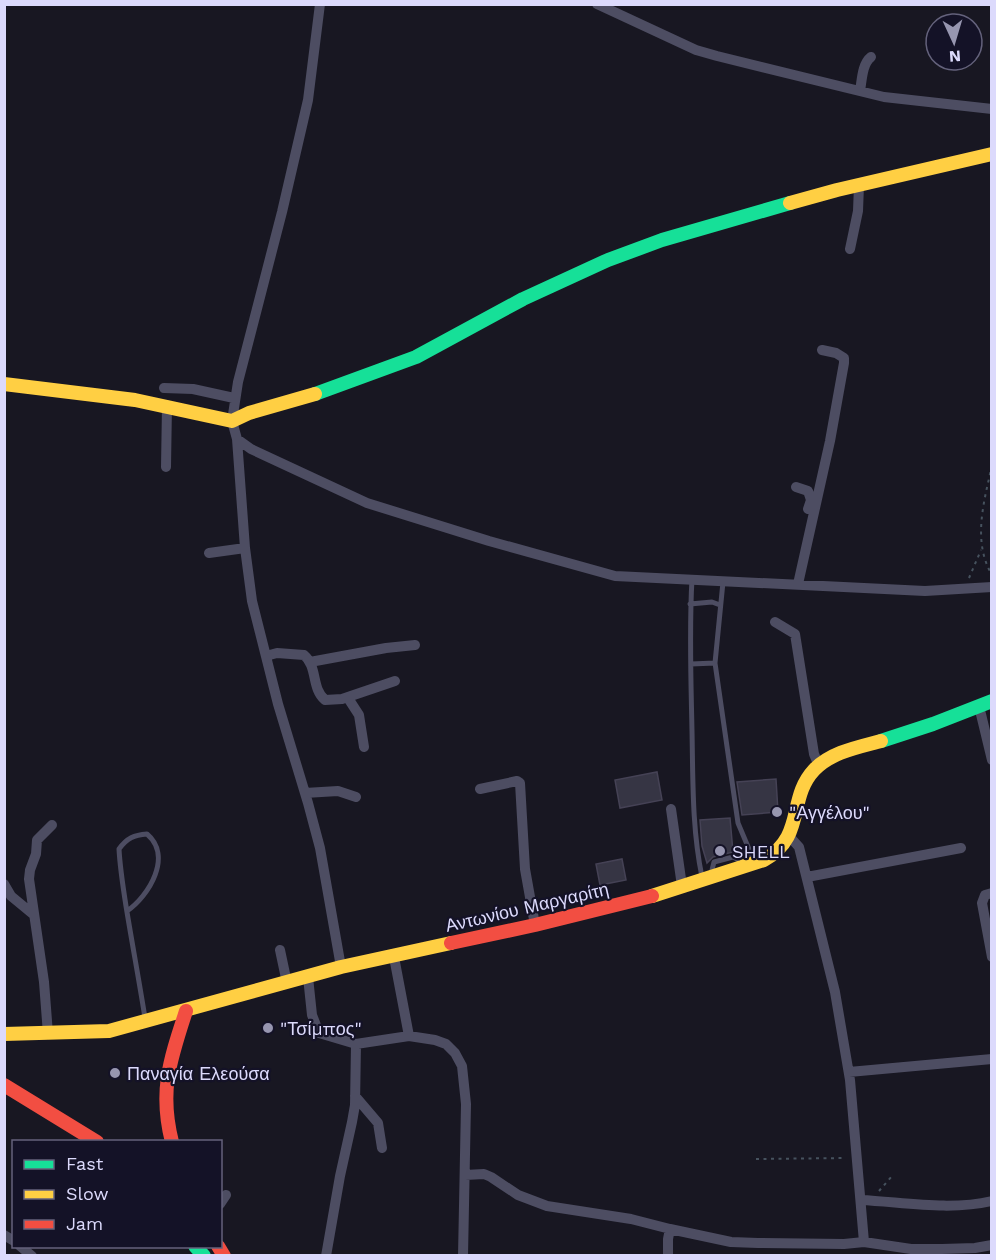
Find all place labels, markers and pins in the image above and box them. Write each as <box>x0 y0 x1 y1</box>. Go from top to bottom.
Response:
place label: "Αγγέλου" <box>789 802 870 823</box>
marker: "Αγγέλου" <box>770 805 784 819</box>
place label: SHELL <box>732 841 790 862</box>
marker: SHELL <box>713 844 727 858</box>
place label: "Τσίμπος" <box>280 1018 362 1039</box>
marker: "Τσίμπος" <box>261 1021 275 1035</box>
place label: Παναγία Ελεούσα <box>127 1063 270 1084</box>
marker: Παναγία Ελεούσα <box>108 1066 122 1080</box>

